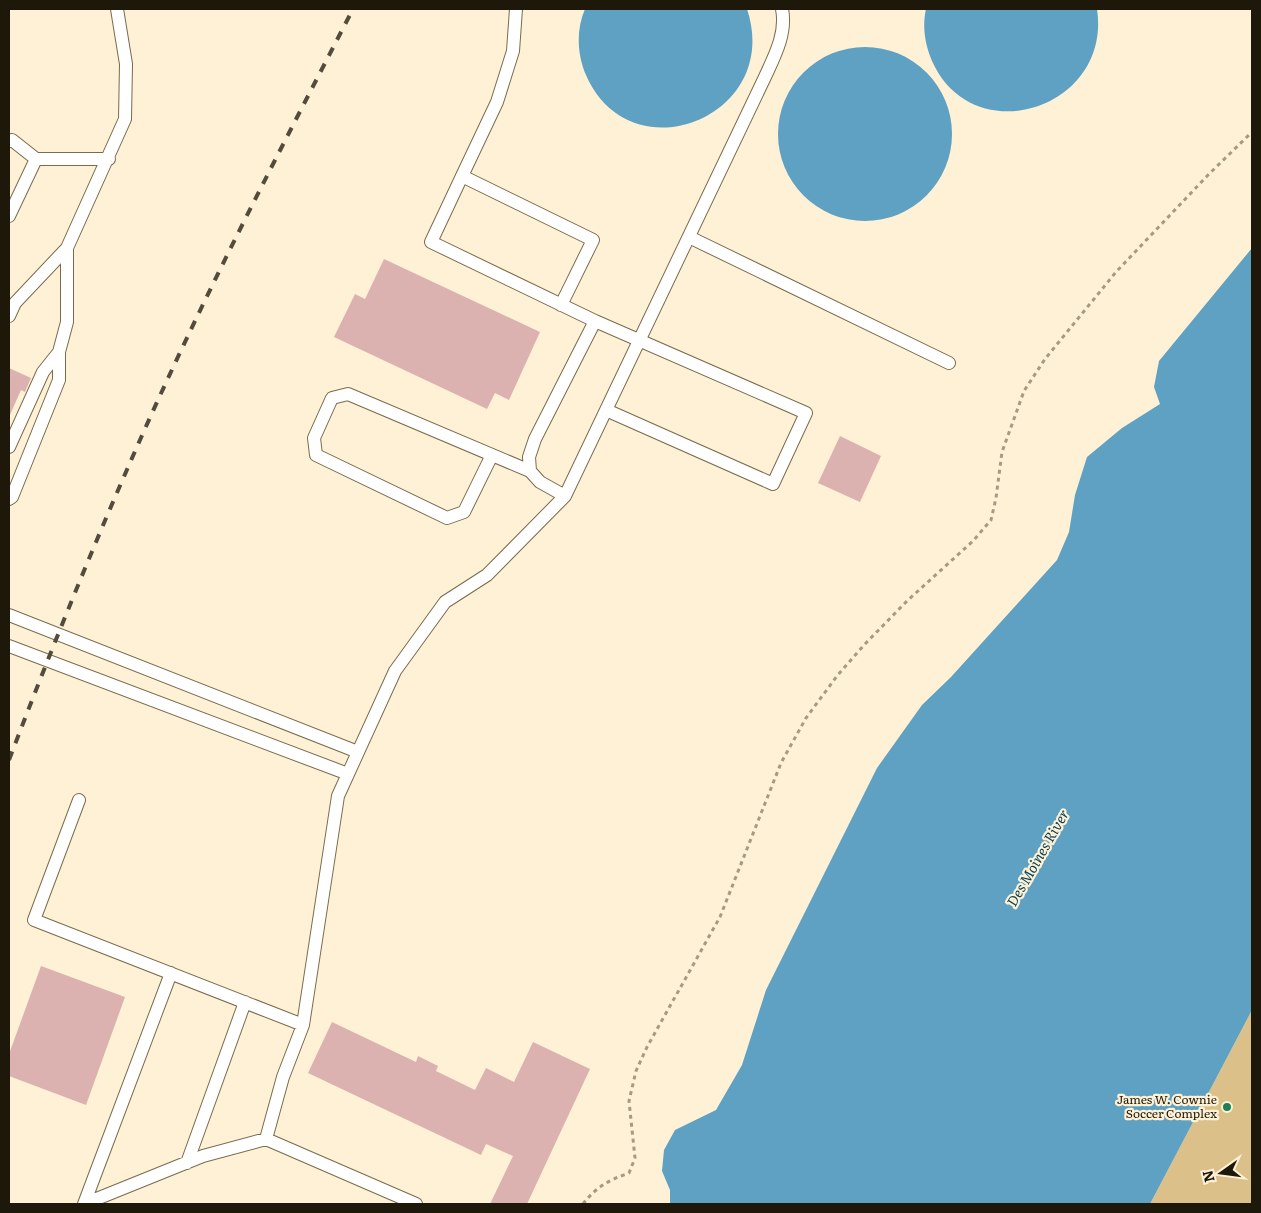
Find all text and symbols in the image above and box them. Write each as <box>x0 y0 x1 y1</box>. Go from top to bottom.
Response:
water label: Des Moines River <box>1001 805 1073 910</box>
place label: James W. Cownie Soccer Complex <box>1117 1090 1217 1122</box>
marker: James W. Cownie Soccer Complex <box>1221 1101 1233 1113</box>
north arrow <box>1196 1148 1246 1198</box>
text: N <box>1196 1168 1219 1185</box>

